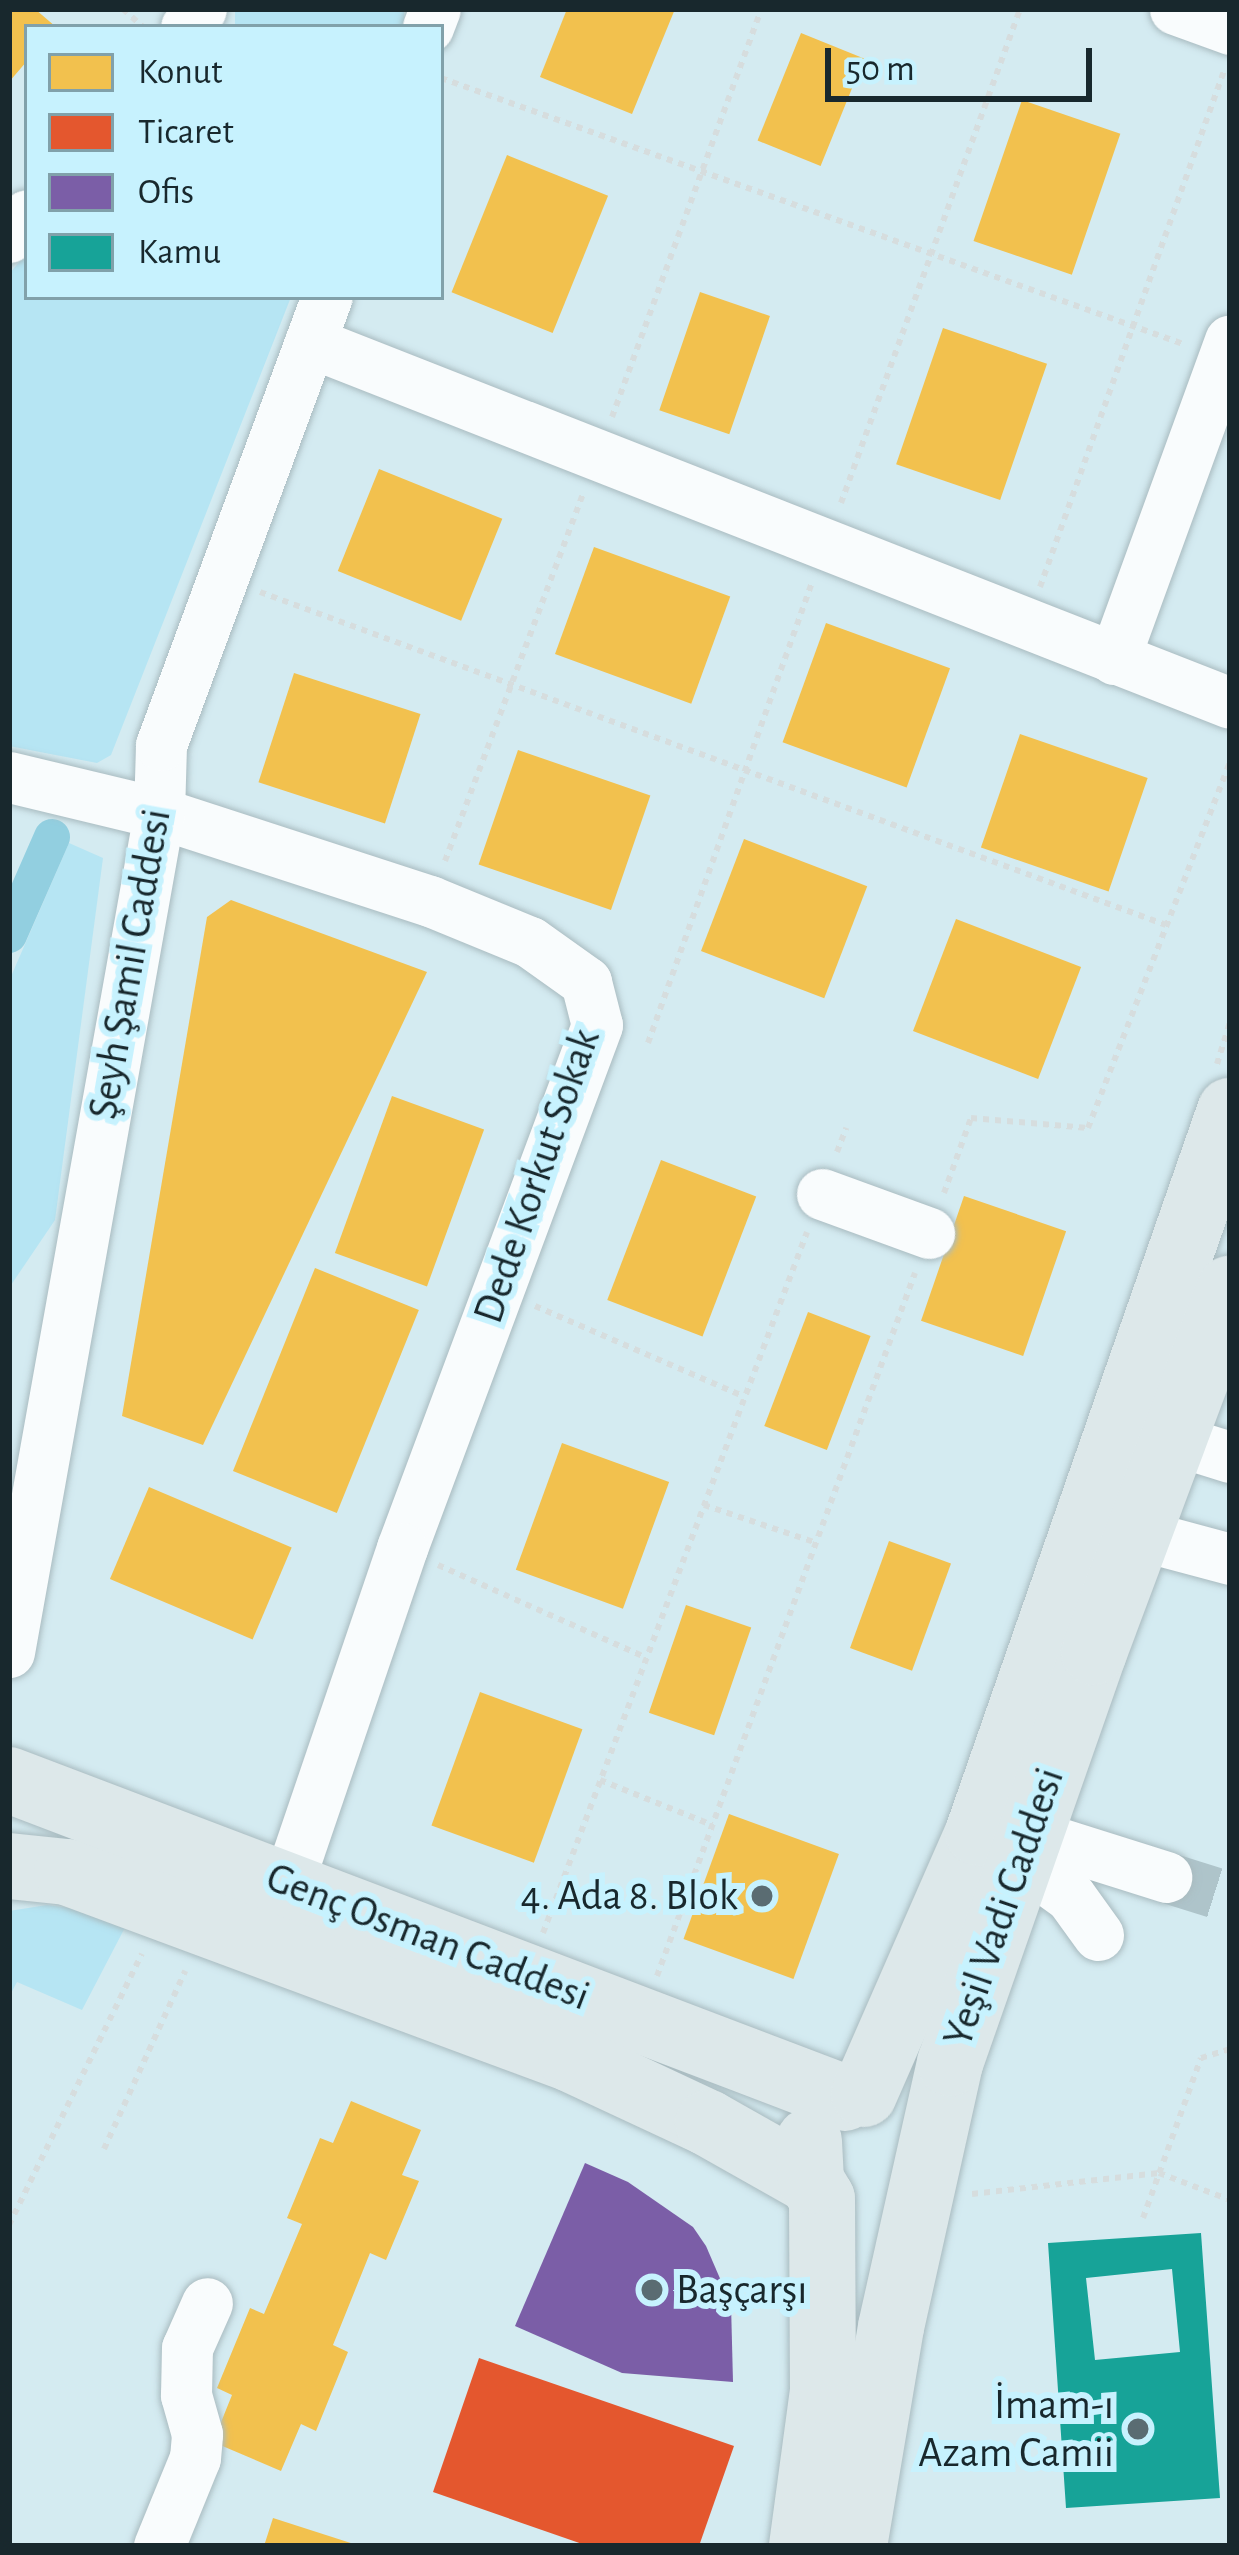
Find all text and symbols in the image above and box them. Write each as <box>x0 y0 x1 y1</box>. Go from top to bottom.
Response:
legend <box>24 24 444 300</box>
scale bar <box>831 24 1098 98</box>
text: 50 m <box>846 51 915 87</box>
text: Konut <box>138 54 223 90</box>
text: Ticaret <box>138 114 234 150</box>
text: Ofis <box>138 174 194 210</box>
text: Kamu <box>138 234 221 270</box>
street label: Şeyh Şamil Caddesi <box>78 805 182 1123</box>
street label: Dede Korkut Sokak <box>463 1022 611 1330</box>
street label: Yeşil Vadi Caddesi <box>933 1761 1075 2053</box>
street label: Genç Osman Caddesi <box>259 1852 597 2022</box>
place label: 4. Ada 8. Blok <box>520 1871 738 1921</box>
marker: 4. Ada 8. Blok <box>749 1883 775 1909</box>
place label: Başçarşı <box>676 2265 808 2315</box>
marker: Başçarşı <box>639 2277 665 2303</box>
place label: İmam-ı Azam Camii <box>918 2380 1114 2478</box>
marker: İmam-ı Azam Camii <box>1125 2416 1151 2442</box>

